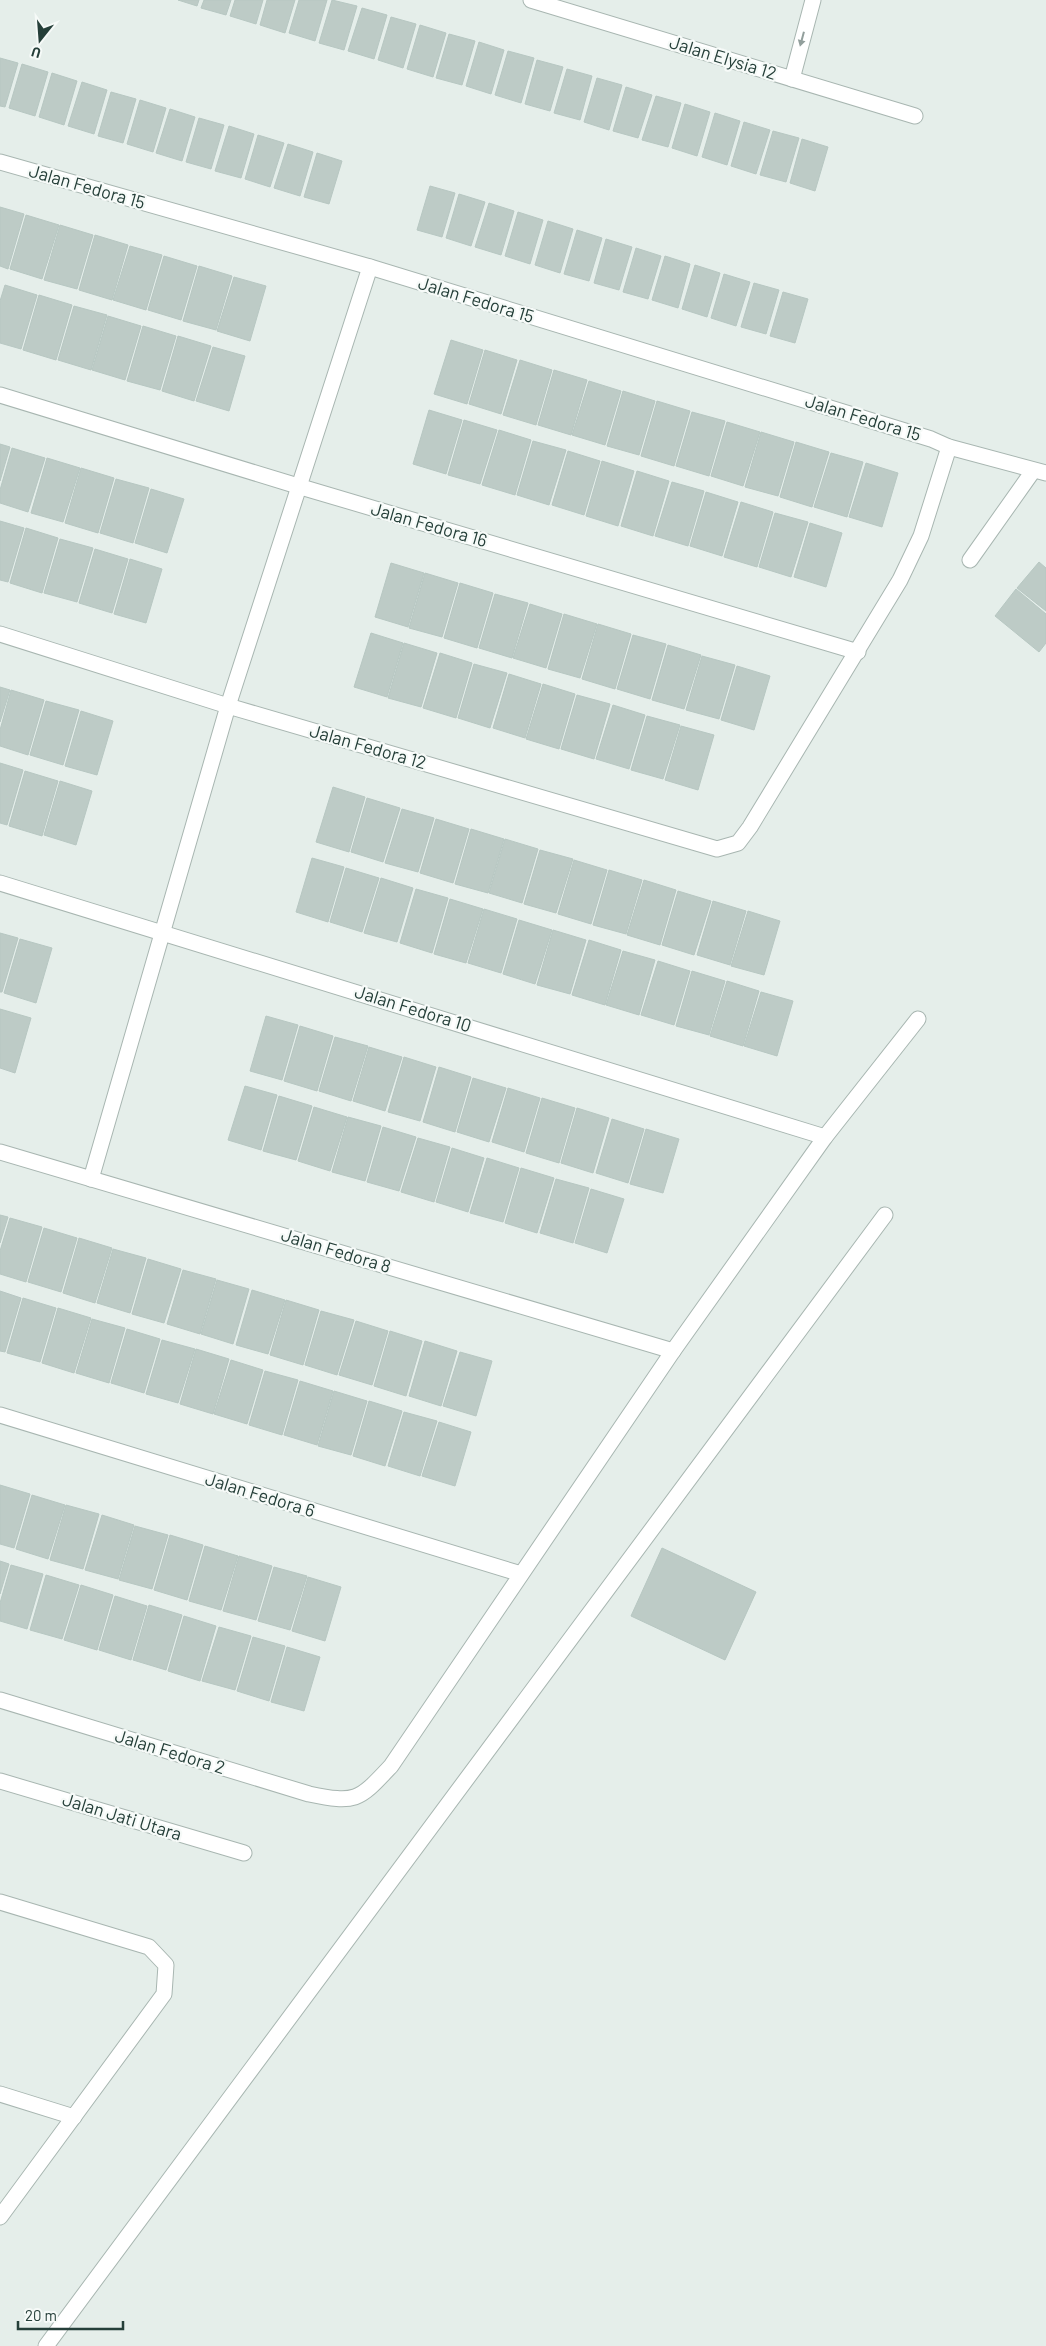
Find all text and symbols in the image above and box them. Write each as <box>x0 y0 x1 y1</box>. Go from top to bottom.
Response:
north arrow <box>15 15 65 65</box>
street label: Jalan Elysia 12 <box>667 30 780 84</box>
one-way arrow <box>798 32 806 47</box>
text: U <box>29 43 43 62</box>
street label: Jalan Fedora 15 <box>27 159 148 213</box>
street label: Jalan Fedora 15 <box>416 271 537 327</box>
street label: Jalan Fedora 15 <box>803 389 924 445</box>
street label: Jalan Fedora 16 <box>369 497 490 551</box>
street label: Jalan Fedora 12 <box>307 719 429 773</box>
street label: Jalan Fedora 10 <box>352 980 474 1036</box>
street label: Jalan Fedora 8 <box>279 1223 394 1277</box>
street label: Jalan Fedora 6 <box>203 1467 318 1521</box>
street label: Jalan Fedora 2 <box>113 1724 228 1778</box>
street label: Jalan Jati Utara <box>60 1787 185 1845</box>
scale bar <box>18 2298 122 2330</box>
text: 20 m <box>25 2306 57 2324</box>

